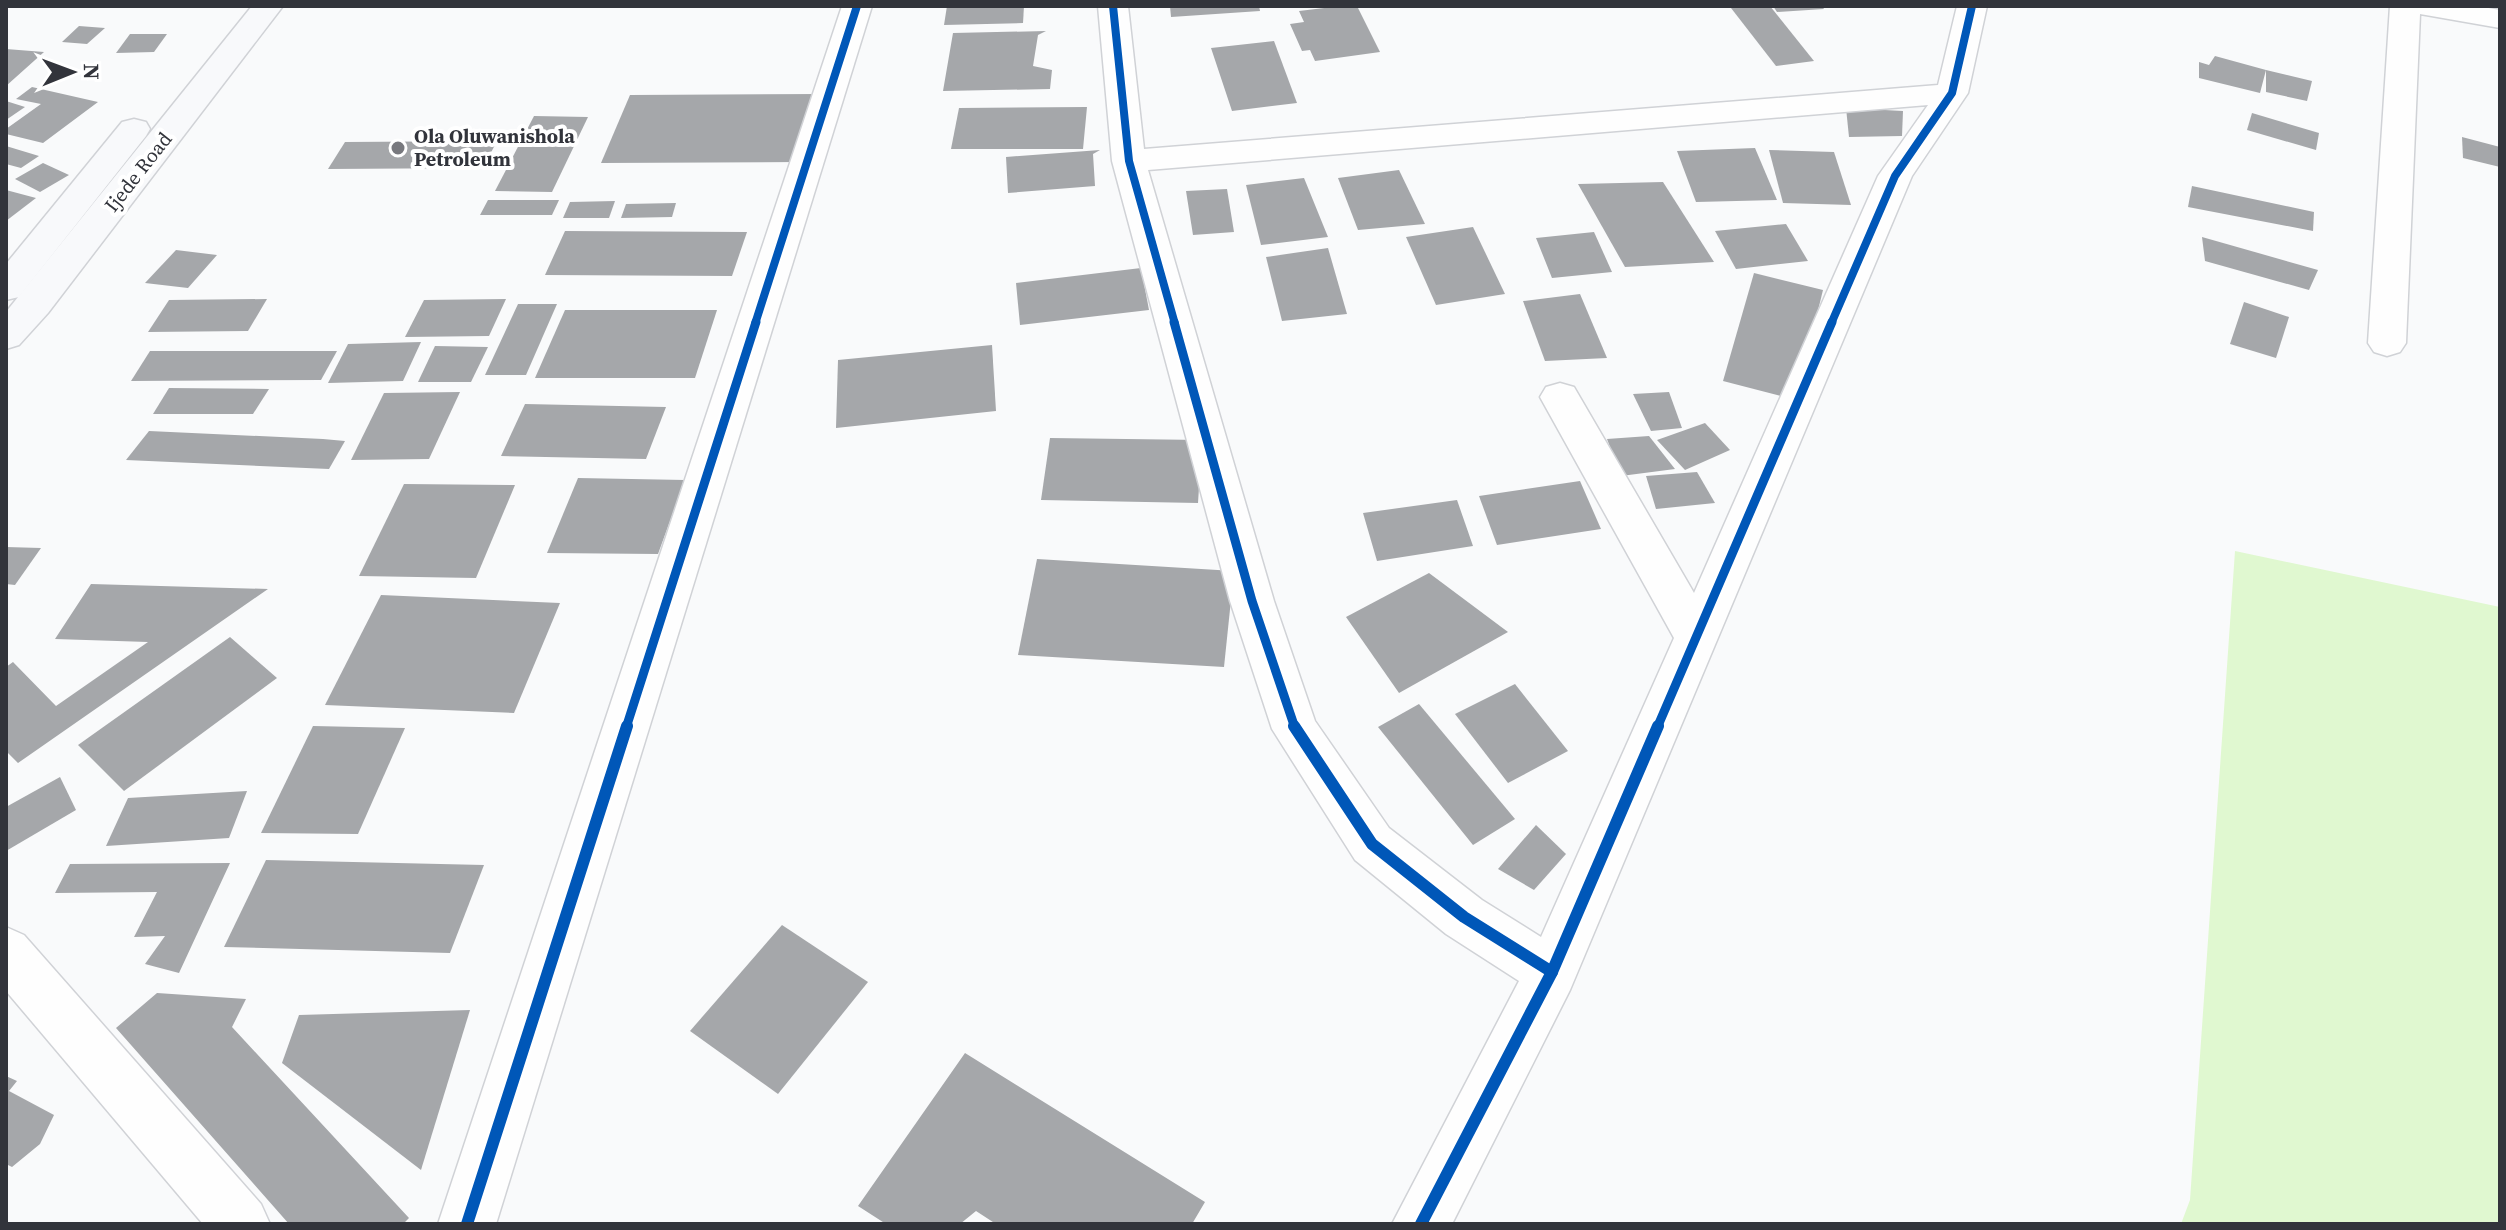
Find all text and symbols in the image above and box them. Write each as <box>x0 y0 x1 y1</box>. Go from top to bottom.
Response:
north arrow <box>32 32 112 112</box>
text: N <box>77 63 107 80</box>
place label: Ola Oluwanishola Petroleum <box>414 122 575 173</box>
street label: Ijede Road <box>98 126 179 218</box>
marker: Ola Oluwanishola Petroleum <box>389 139 407 157</box>

